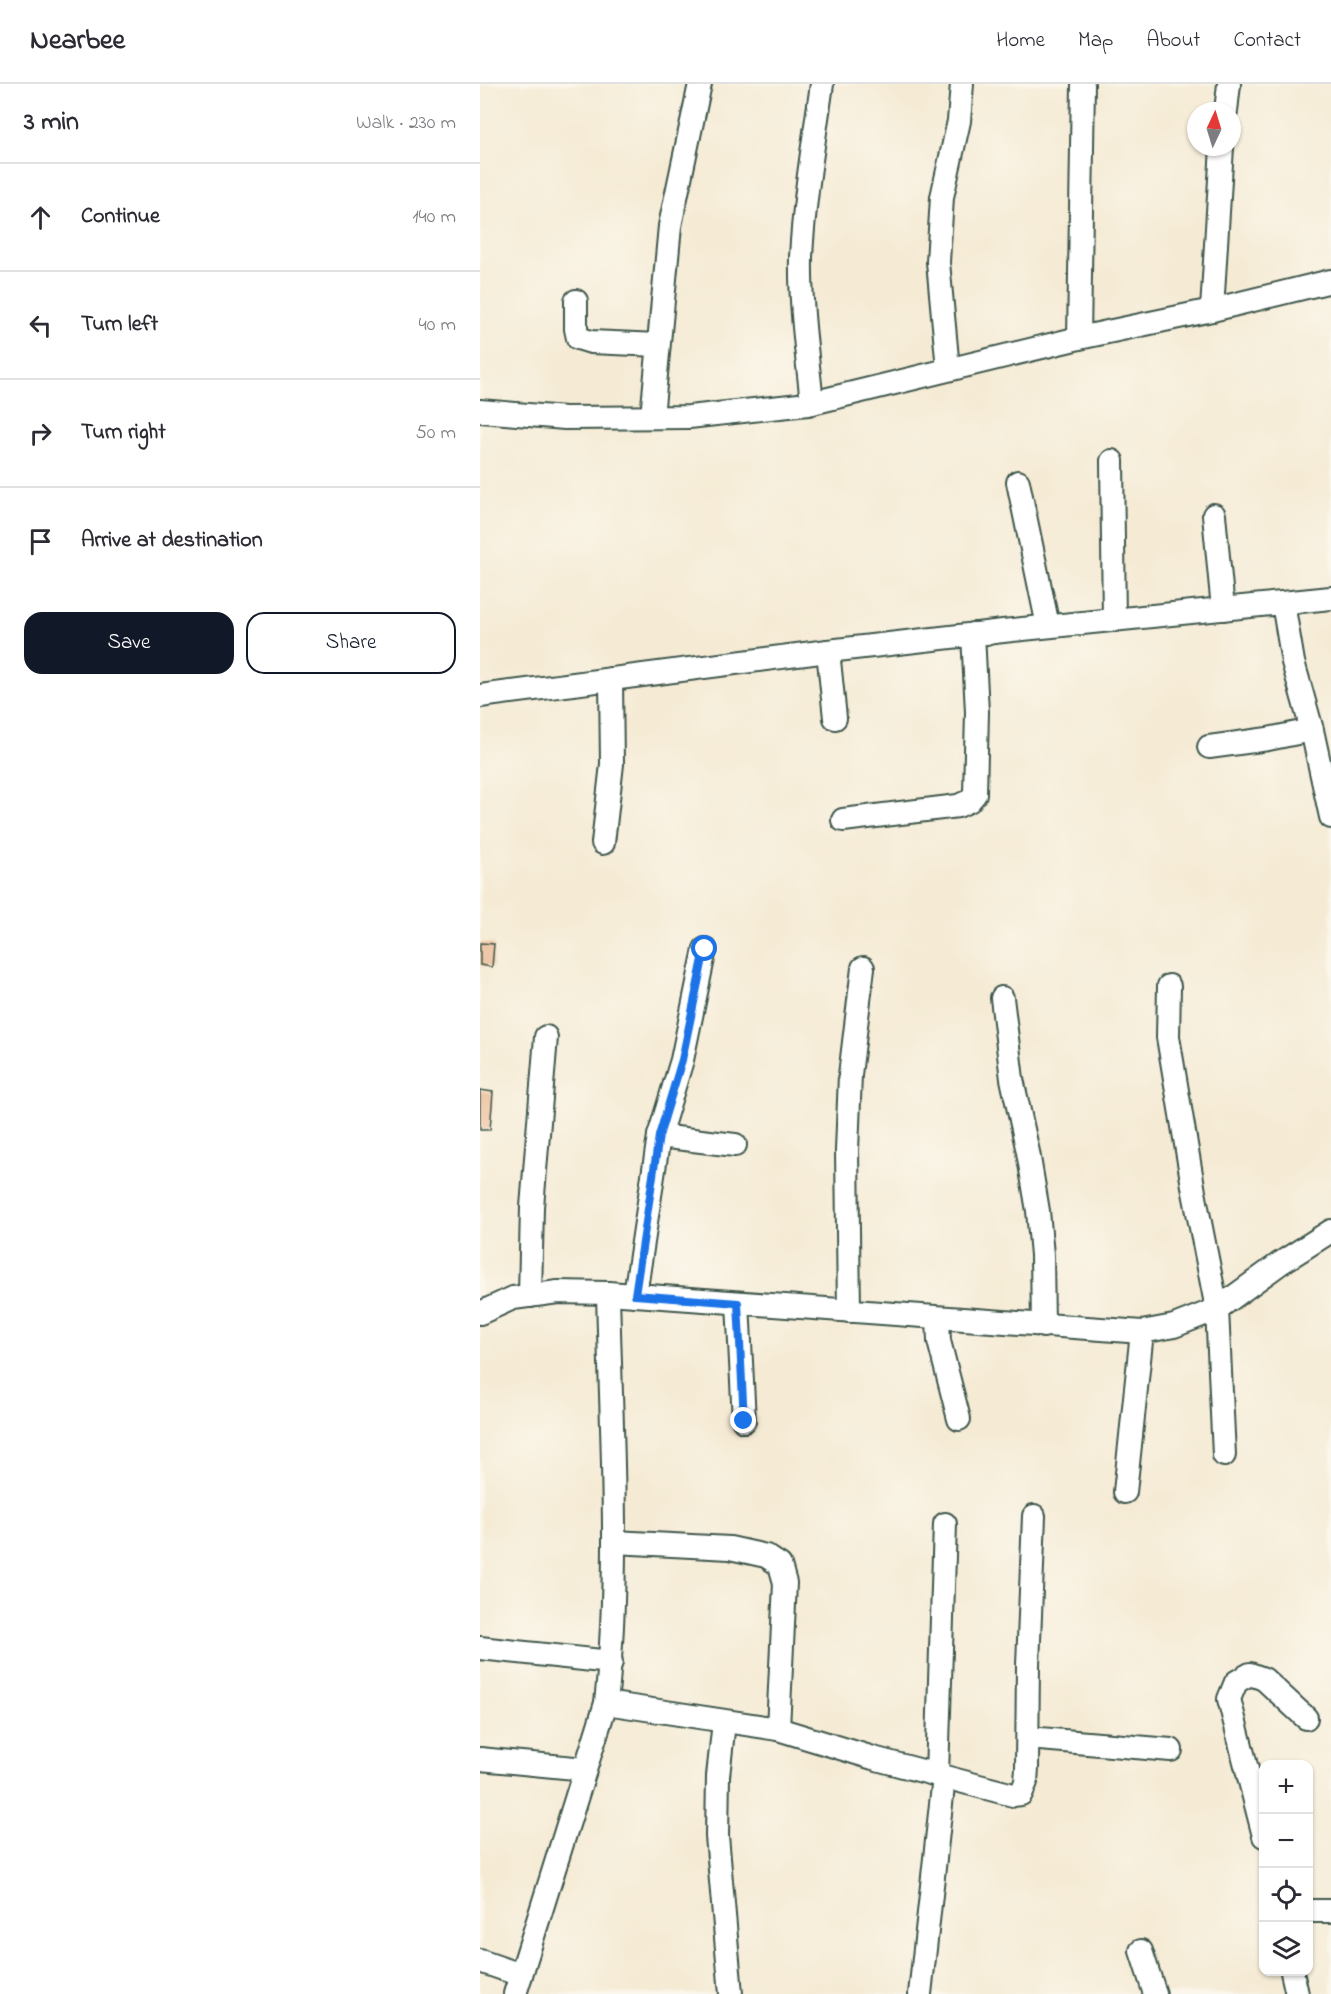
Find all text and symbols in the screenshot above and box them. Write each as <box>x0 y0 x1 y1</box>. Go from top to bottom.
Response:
text: Nearbee <box>30 21 125 62</box>
text: Home <box>996 26 1045 56</box>
text: Map <box>1078 26 1113 56</box>
text: About <box>1146 26 1200 56</box>
text: Contact <box>1233 26 1301 56</box>
north arrow <box>1187 102 1241 156</box>
text: 3 min <box>24 104 79 142</box>
text: Walk · 230 m <box>356 109 456 138</box>
icon: ahead <box>24 201 57 234</box>
text: Continue <box>81 201 160 233</box>
text: 140 m <box>412 203 456 232</box>
icon: left <box>24 309 57 342</box>
text: Turn left <box>81 309 158 341</box>
text: 40 m <box>419 311 456 340</box>
icon: right <box>24 417 57 450</box>
text: Turn right <box>81 417 166 449</box>
text: 50 m <box>415 419 456 448</box>
icon: arrive <box>24 525 57 558</box>
text: Arrive at destination <box>81 525 263 557</box>
button: Save <box>24 612 234 674</box>
button: Share <box>246 612 456 674</box>
route start <box>691 935 717 961</box>
route end <box>730 1407 756 1433</box>
map controls <box>1259 1760 1313 1976</box>
button: + <box>1259 1760 1313 1814</box>
button: − <box>1259 1814 1313 1868</box>
button: locate <box>1259 1868 1313 1922</box>
button: layers <box>1259 1922 1313 1976</box>

